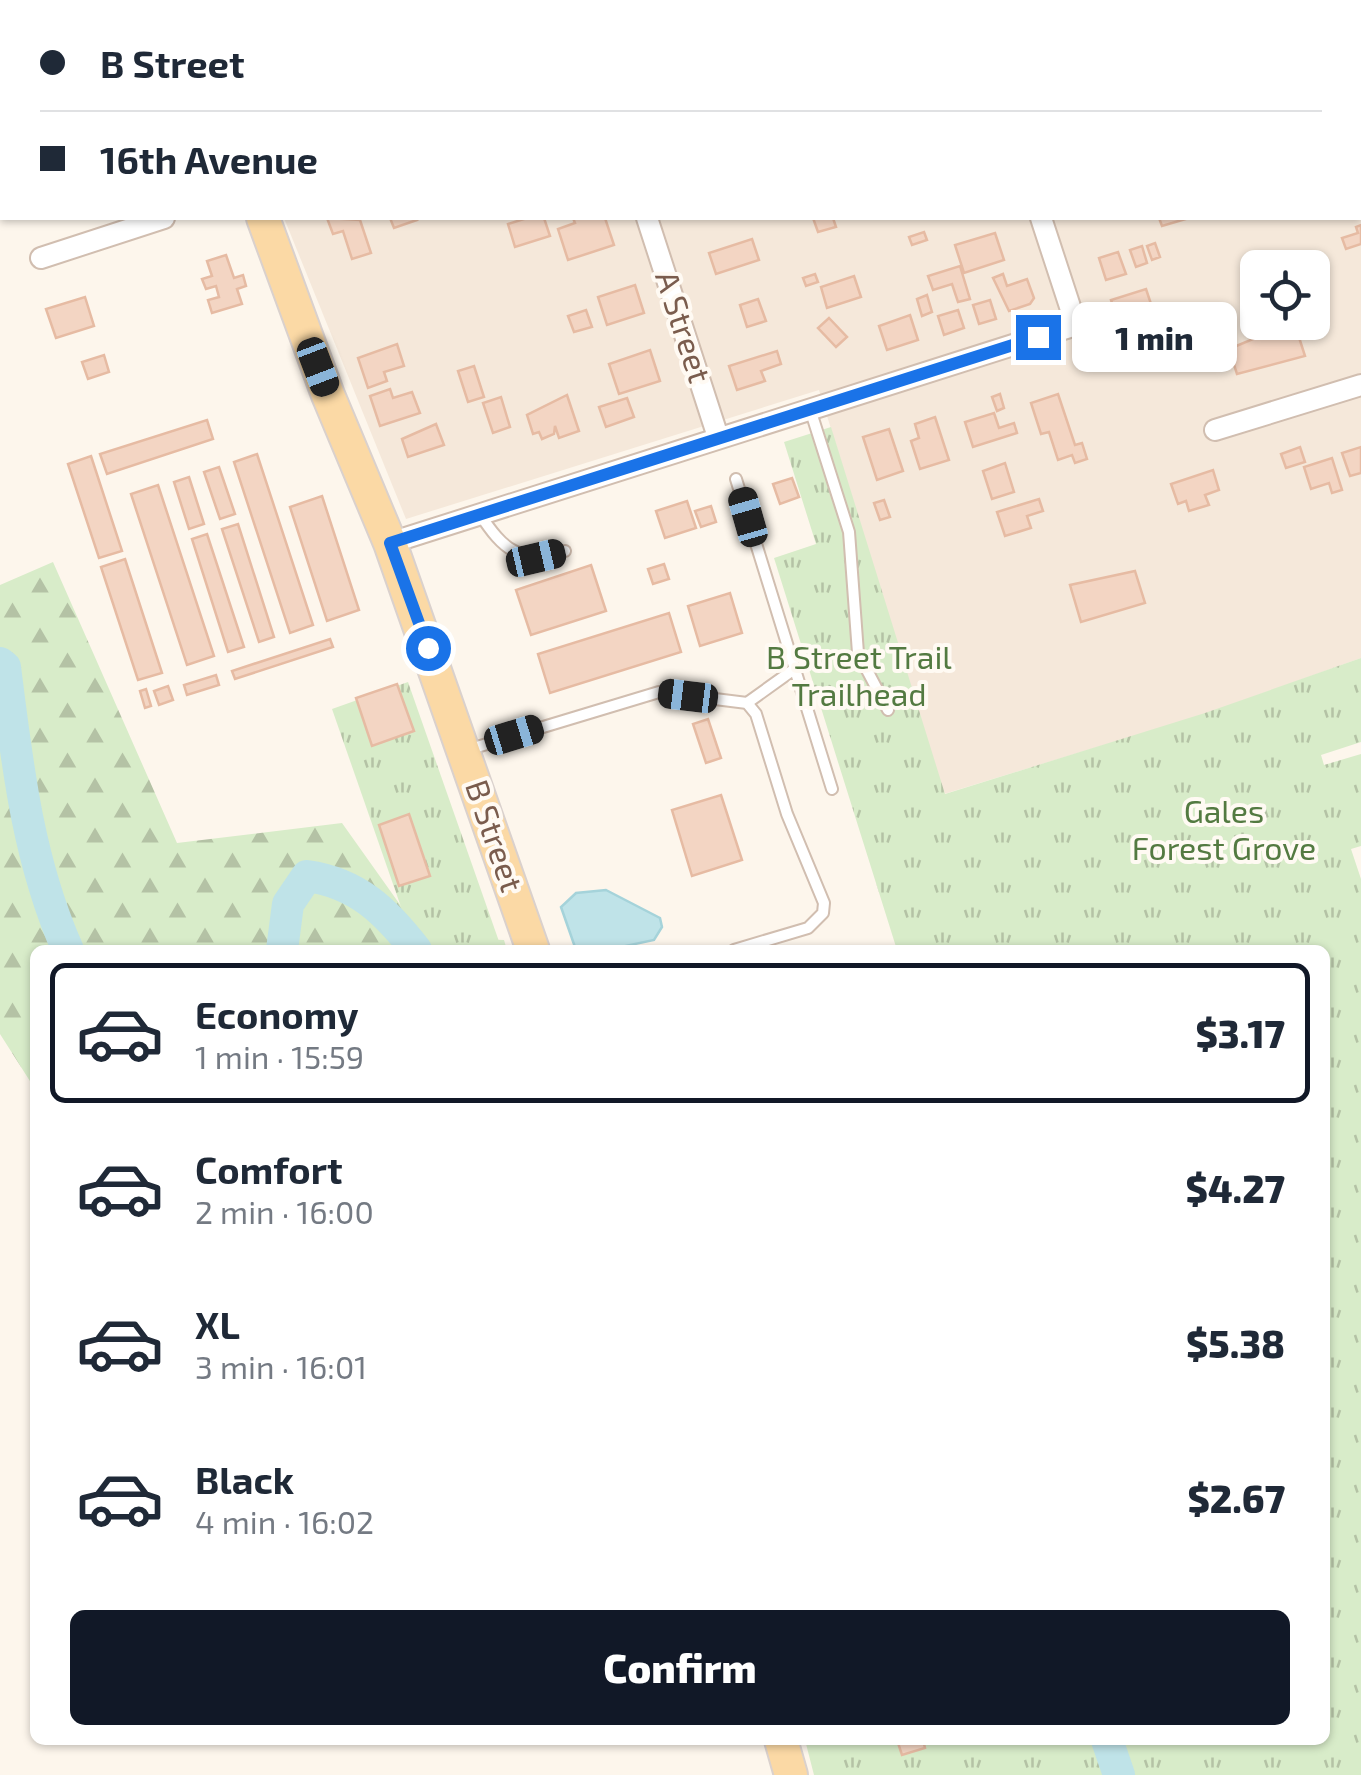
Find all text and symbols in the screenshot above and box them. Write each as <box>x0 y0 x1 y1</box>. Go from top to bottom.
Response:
text: B Street <box>100 40 245 86</box>
text: 16th Avenue <box>100 136 318 182</box>
map controls <box>1240 250 1330 340</box>
button: locate <box>1240 250 1330 340</box>
street label: A Street <box>649 266 721 387</box>
callout: 1 min <box>1073 302 1238 372</box>
route end <box>1016 315 1061 360</box>
text: 1 min <box>1115 318 1194 356</box>
car <box>293 334 343 400</box>
car <box>725 484 771 550</box>
car <box>503 537 569 579</box>
route start <box>406 626 451 671</box>
park label: B Street Trail Trailhead <box>766 637 952 712</box>
car <box>656 677 720 715</box>
car <box>481 712 547 758</box>
street label: B Street <box>459 774 533 896</box>
park label: Gales Forest Grove <box>1132 791 1316 866</box>
icon: car <box>75 988 165 1078</box>
text: Economy <box>195 991 359 1037</box>
text: $3.17 <box>1195 1010 1285 1056</box>
text: 1 min · 15:59 <box>195 1037 364 1075</box>
icon: car <box>75 1143 165 1233</box>
text: Comfort <box>195 1146 343 1192</box>
text: $4.27 <box>1186 1165 1285 1211</box>
text: 2 min · 16:00 <box>195 1192 374 1230</box>
icon: car <box>75 1298 165 1388</box>
text: XL <box>195 1301 240 1347</box>
text: $5.38 <box>1186 1320 1285 1366</box>
text: 3 min · 16:01 <box>195 1347 367 1385</box>
icon: car <box>75 1453 165 1543</box>
text: Black <box>195 1456 294 1502</box>
text: $2.67 <box>1187 1475 1285 1521</box>
text: 4 min · 16:02 <box>195 1502 374 1540</box>
button: Confirm <box>70 1610 1290 1725</box>

